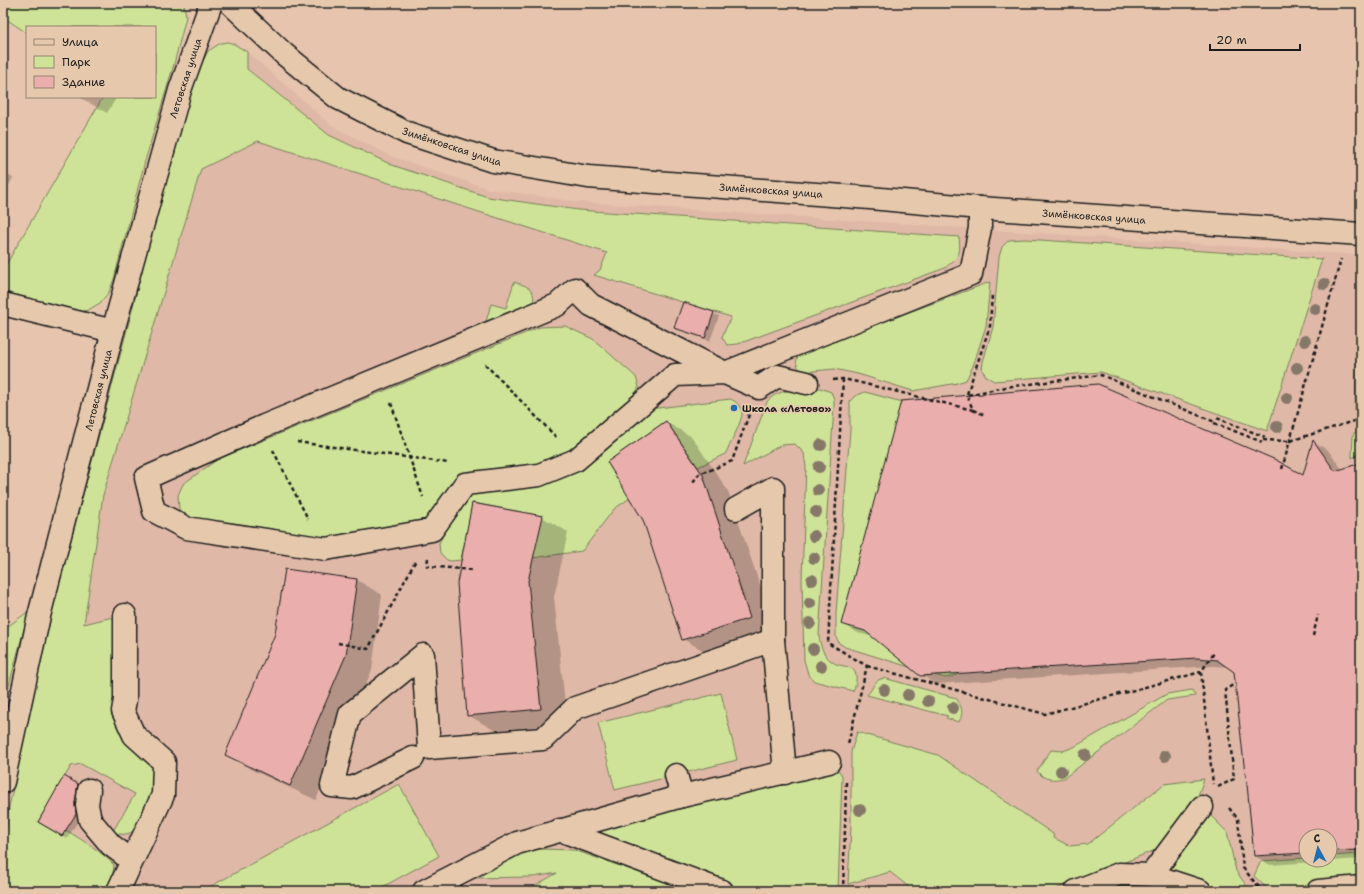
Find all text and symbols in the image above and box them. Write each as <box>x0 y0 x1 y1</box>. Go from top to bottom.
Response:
legend <box>26 26 156 98</box>
scale bar <box>1210 26 1300 52</box>
text: 20 m <box>1216 32 1247 48</box>
text: Улица <box>62 34 99 50</box>
street label: Летовская улица <box>166 36 205 120</box>
text: Парк <box>62 54 91 70</box>
text: Здание <box>62 74 106 90</box>
street label: Зимёнковская улица <box>401 124 504 169</box>
street label: Зимёнковская улица <box>719 180 824 201</box>
street label: Зимёнковская улица <box>1042 206 1147 227</box>
street label: Летовская улица <box>82 347 115 432</box>
place label: Школа «Летово» <box>742 402 831 415</box>
marker: Школа «Летово» <box>729 403 739 413</box>
north arrow <box>1298 828 1338 868</box>
text: С <box>1313 831 1321 846</box>

